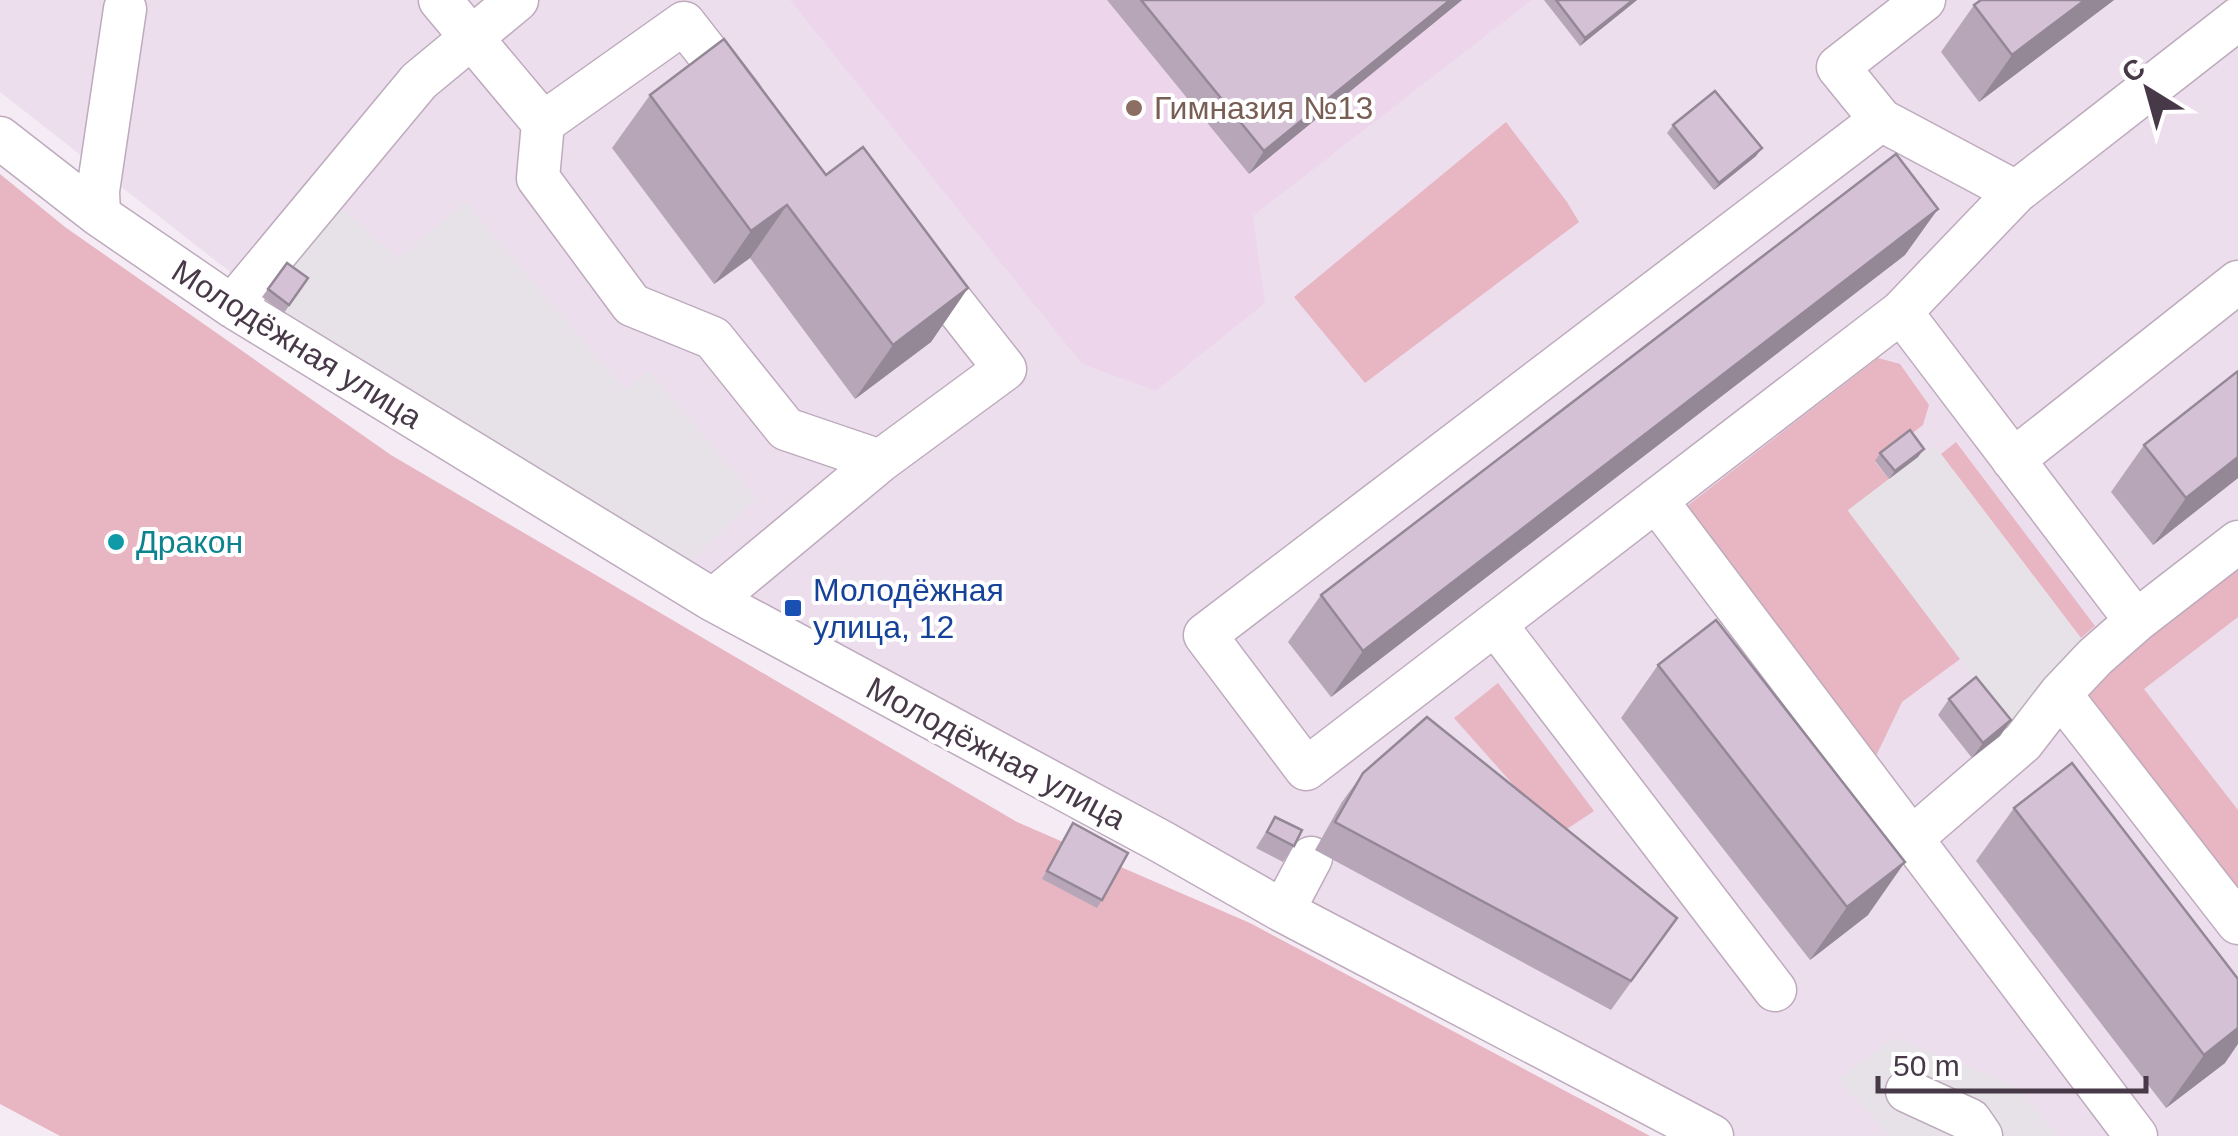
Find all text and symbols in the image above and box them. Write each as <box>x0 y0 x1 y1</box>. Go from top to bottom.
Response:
north arrow <box>2098 40 2198 140</box>
text: С <box>2116 52 2151 89</box>
place label: Гимназия №13 <box>1154 90 1373 126</box>
marker: Гимназия №13 <box>1123 97 1145 119</box>
street label: Молодёжная улица <box>165 252 429 436</box>
place label: Дракон <box>136 524 243 560</box>
marker: Дракон <box>105 531 127 553</box>
place label: Молодёжная улица, 12 <box>813 572 1004 645</box>
marker: Молодёжная улица, 12 <box>782 597 804 619</box>
street label: Молодёжная улица <box>861 670 1132 837</box>
scale bar <box>1878 1031 2146 1093</box>
text: 50 m <box>1893 1049 1960 1082</box>

